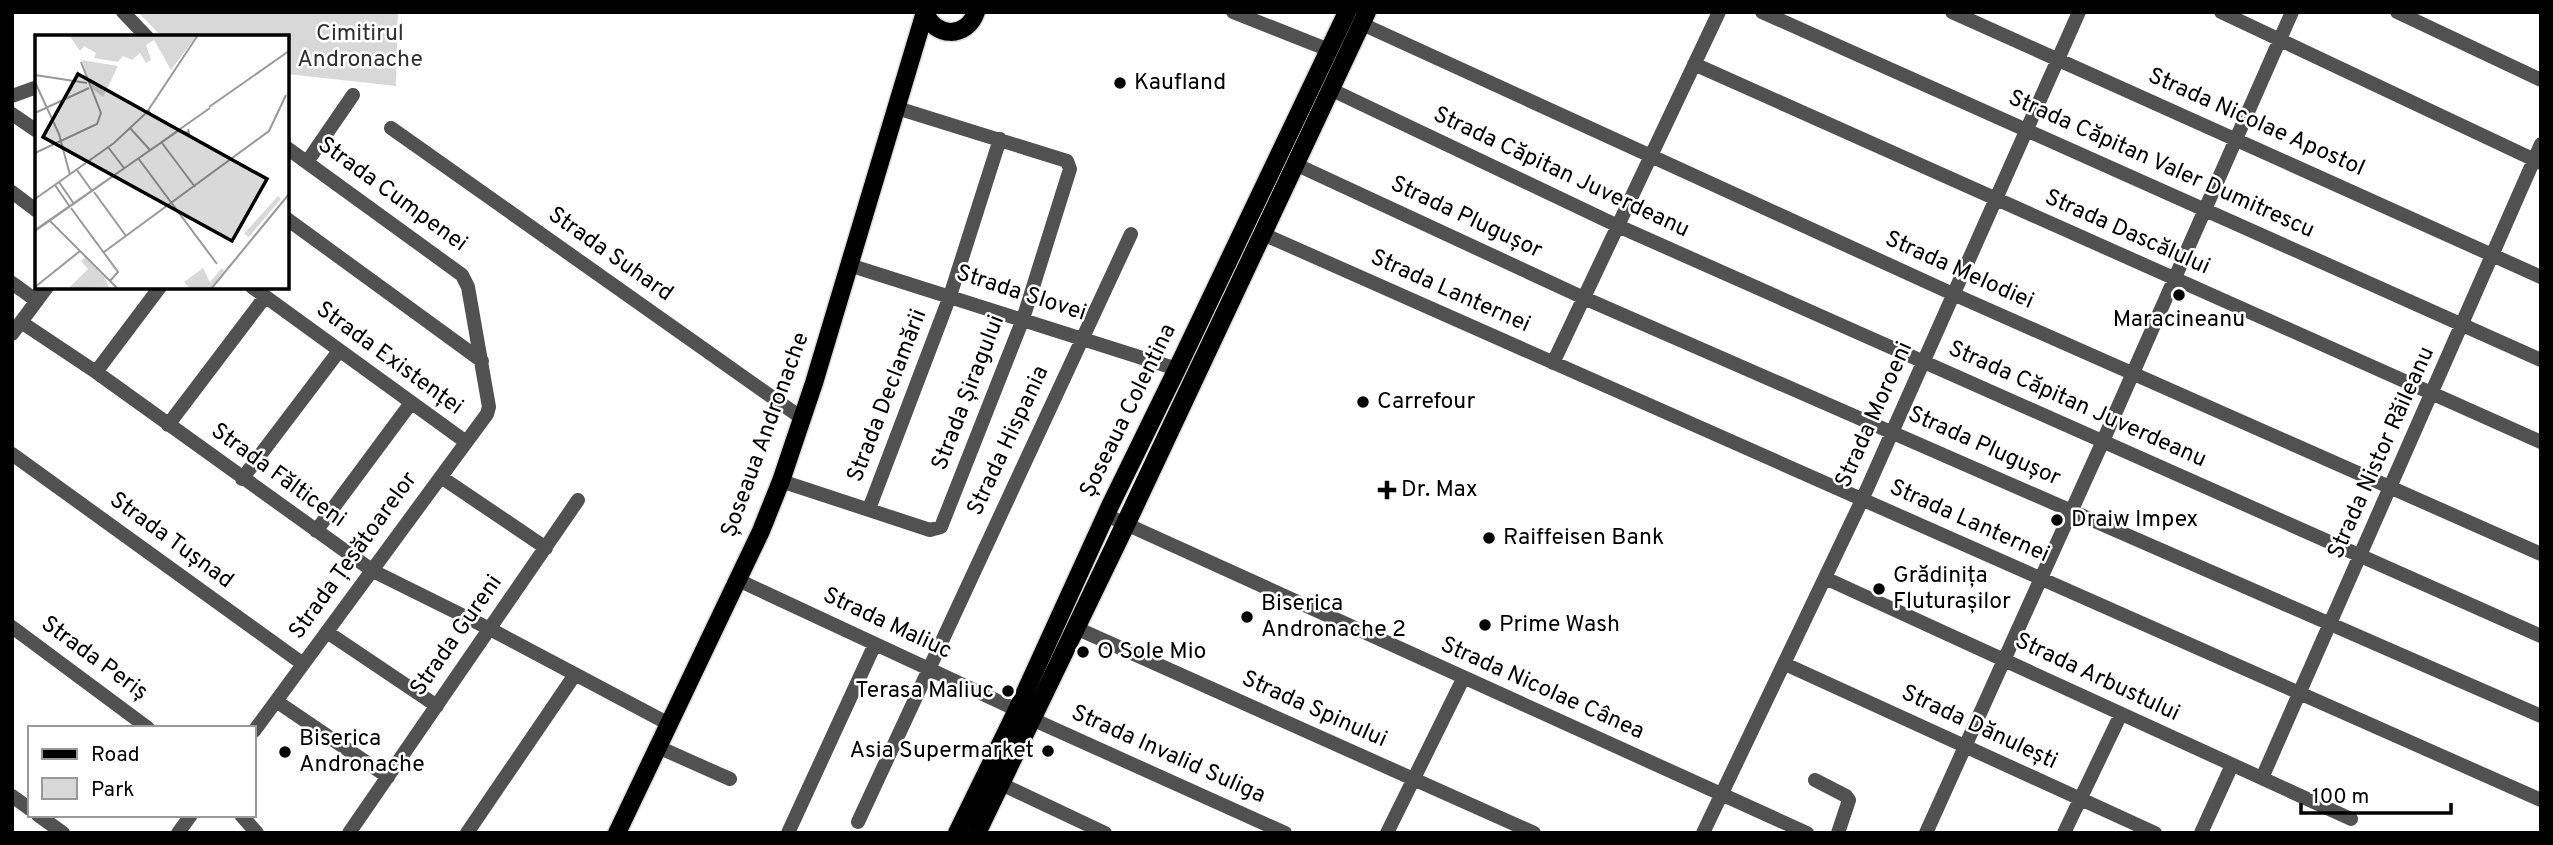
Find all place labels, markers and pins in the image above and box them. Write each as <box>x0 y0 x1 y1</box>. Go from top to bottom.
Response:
place label: Kaufland <box>1134 69 1226 98</box>
marker: Kaufland <box>1112 75 1128 91</box>
marker: Maracineanu <box>2171 287 2187 303</box>
place label: Maracineanu <box>2113 306 2245 335</box>
place label: Carrefour <box>1377 388 1475 417</box>
marker: Carrefour <box>1355 394 1371 410</box>
place label: Dr. Max <box>1401 476 1478 505</box>
marker: Dr. Max <box>1379 482 1395 498</box>
place label: Draiw Impex <box>2071 506 2198 535</box>
marker: Draiw Impex <box>2049 512 2065 528</box>
place label: Raiffeisen Bank <box>1503 524 1664 553</box>
marker: Raiffeisen Bank <box>1481 530 1497 546</box>
place label: Grădinița Fluturașilor <box>1893 562 2011 617</box>
marker: Grădinița Fluturașilor <box>1871 581 1887 597</box>
place label: Biserica Andronache 2 <box>1261 590 1406 645</box>
marker: Biserica Andronache 2 <box>1239 609 1255 625</box>
place label: Prime Wash <box>1499 611 1620 640</box>
marker: Prime Wash <box>1477 617 1493 633</box>
place label: O Sole Mio <box>1097 638 1206 667</box>
marker: O Sole Mio <box>1075 644 1091 660</box>
place label: Terasa Maliuc <box>855 677 994 706</box>
marker: Terasa Maliuc <box>1000 683 1016 699</box>
place label: Biserica Andronache <box>299 725 425 780</box>
place label: Asia Supermarket <box>849 737 1034 766</box>
marker: Asia Supermarket <box>1040 743 1056 759</box>
marker: Biserica Andronache <box>277 744 293 760</box>

